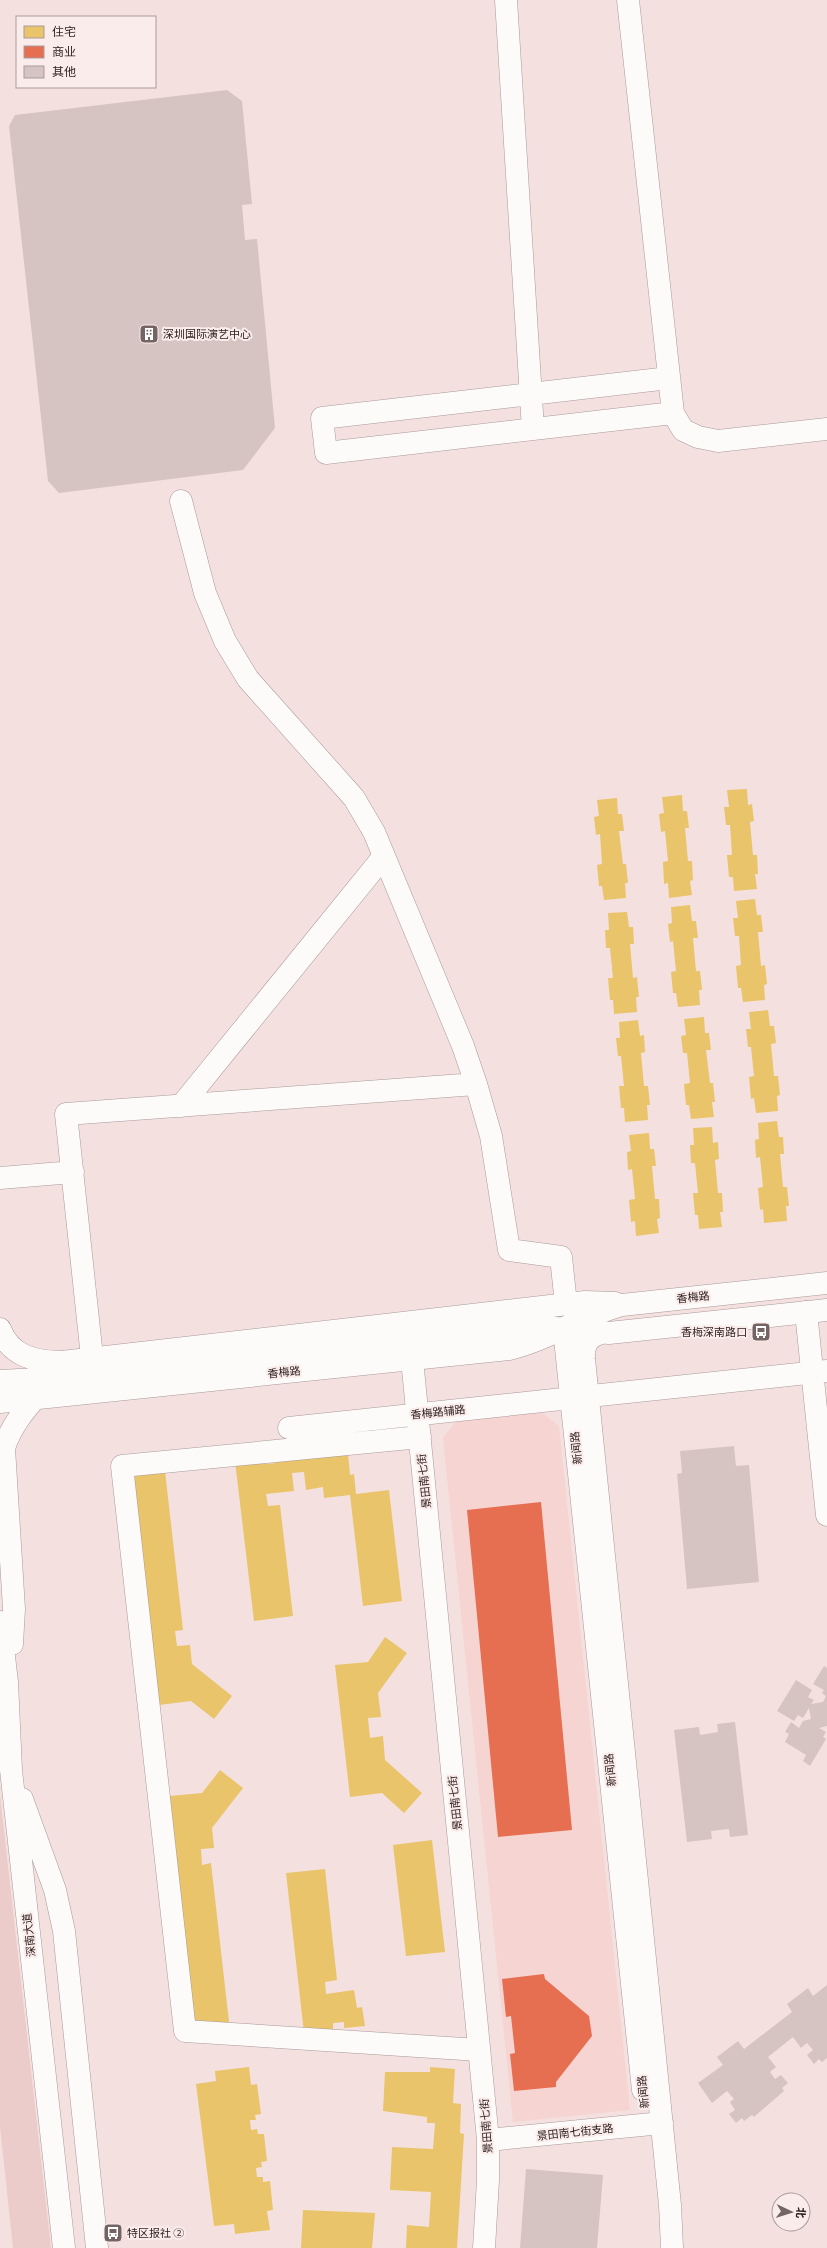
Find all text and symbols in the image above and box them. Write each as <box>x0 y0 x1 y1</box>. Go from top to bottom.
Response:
legend <box>16 16 156 88</box>
text: 住宅 <box>52 22 76 40</box>
text: 商业 <box>52 42 76 60</box>
text: 其他 <box>52 62 76 80</box>
building icon: 深圳国际演艺中心 <box>138 323 160 345</box>
place label: 深圳国际演艺中心 <box>163 325 251 341</box>
street label: 香梅路 <box>676 1286 710 1306</box>
bus stop icon: 香梅深南路口 <box>750 1321 772 1343</box>
place label: 香梅深南路口 <box>681 1323 747 1339</box>
street label: 香梅路 <box>267 1361 301 1381</box>
street label: 香梅路辅路 <box>410 1400 466 1422</box>
street label: 新闻路 <box>565 1431 585 1465</box>
street label: 景田南七街 <box>412 1453 434 1509</box>
street label: 新闻路 <box>599 1753 619 1787</box>
street label: 景田南七街 <box>443 1775 465 1831</box>
street label: 深南大道 <box>18 1912 38 1958</box>
street label: 新闻路 <box>632 2075 652 2109</box>
street label: 景田南七街 <box>475 2098 495 2154</box>
street label: 景田南七街支路 <box>536 2119 614 2143</box>
north arrow <box>771 2192 811 2232</box>
text: 北 <box>794 2207 810 2219</box>
bus stop icon: 特区报社 ② <box>102 2222 124 2244</box>
place label: 特区报社 ② <box>127 2224 184 2240</box>

